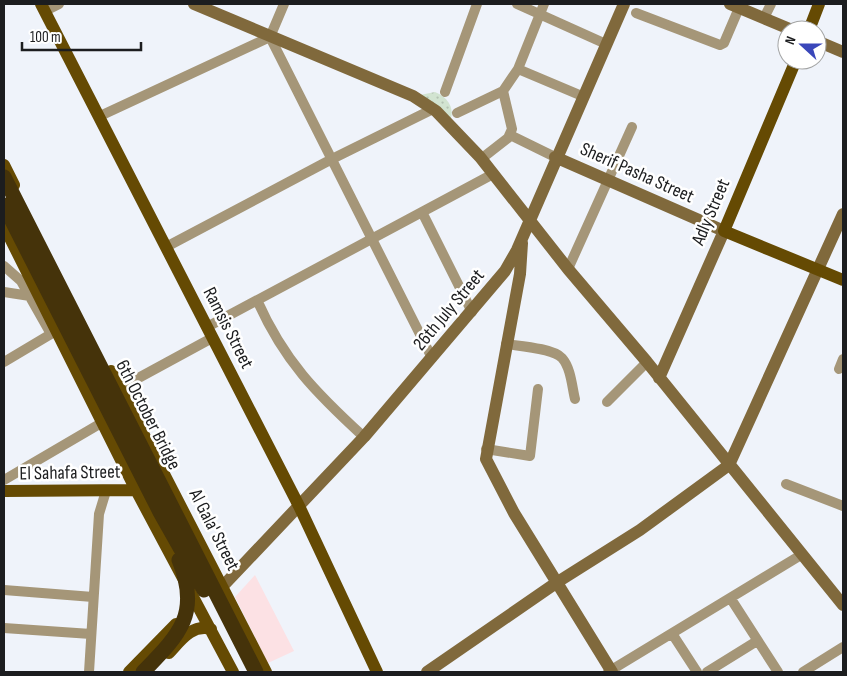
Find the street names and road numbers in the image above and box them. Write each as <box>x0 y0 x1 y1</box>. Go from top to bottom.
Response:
street label: Sherif Pasha Street <box>577 138 698 208</box>
street label: Adly Street <box>686 175 735 250</box>
street label: 26th July Street <box>408 265 490 355</box>
street label: Ramsis Street <box>198 283 258 373</box>
street label: 6th October Bridge <box>110 356 186 474</box>
street label: El Sahafa Street <box>19 461 121 485</box>
street label: Al Gala' Street <box>183 484 244 575</box>

